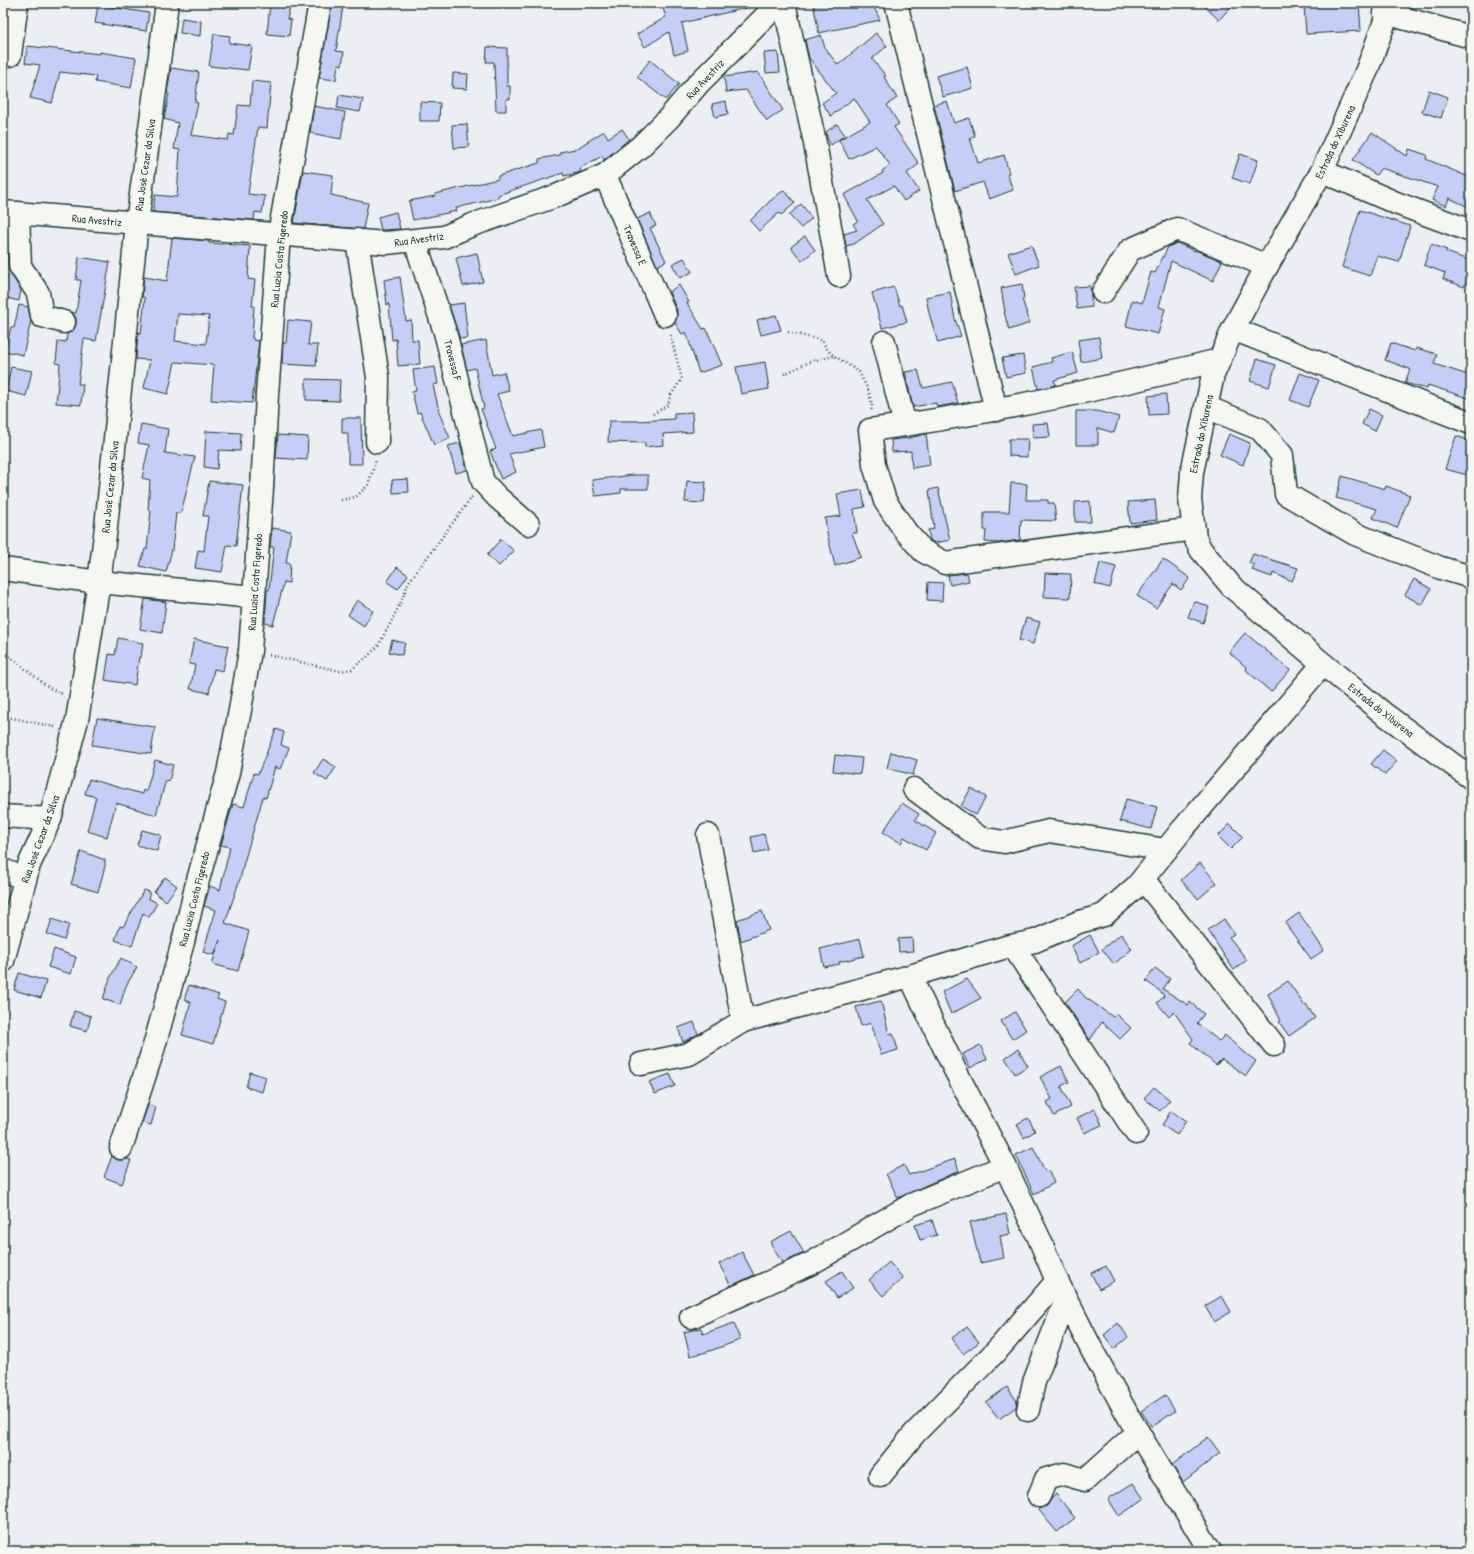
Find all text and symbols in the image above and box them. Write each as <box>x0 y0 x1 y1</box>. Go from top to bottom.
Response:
street label: Rua Avestriz <box>683 56 727 102</box>
street label: Estrada do Xiburena <box>1312 102 1358 181</box>
street label: Rua José Cezar da Silva <box>132 118 158 212</box>
street label: Rua Luzia Costa Figeredo <box>267 209 291 308</box>
street label: Rua Avestriz <box>72 211 123 229</box>
street label: Travessa E <box>620 223 650 267</box>
street label: Rua Avestriz <box>393 229 445 249</box>
street label: Travessa F <box>441 338 465 383</box>
street label: Estrada do Xiburena <box>1186 393 1216 474</box>
street label: Rua José Cezar da Silva <box>98 440 122 534</box>
street label: Rua Luzia Costa Figeredo <box>245 532 265 631</box>
street label: Estrada do Xiburena <box>1345 680 1417 740</box>
street label: Rua José Cezar da Silva <box>18 793 63 885</box>
street label: Rua Luzia Costa Figeredo <box>175 850 213 948</box>

